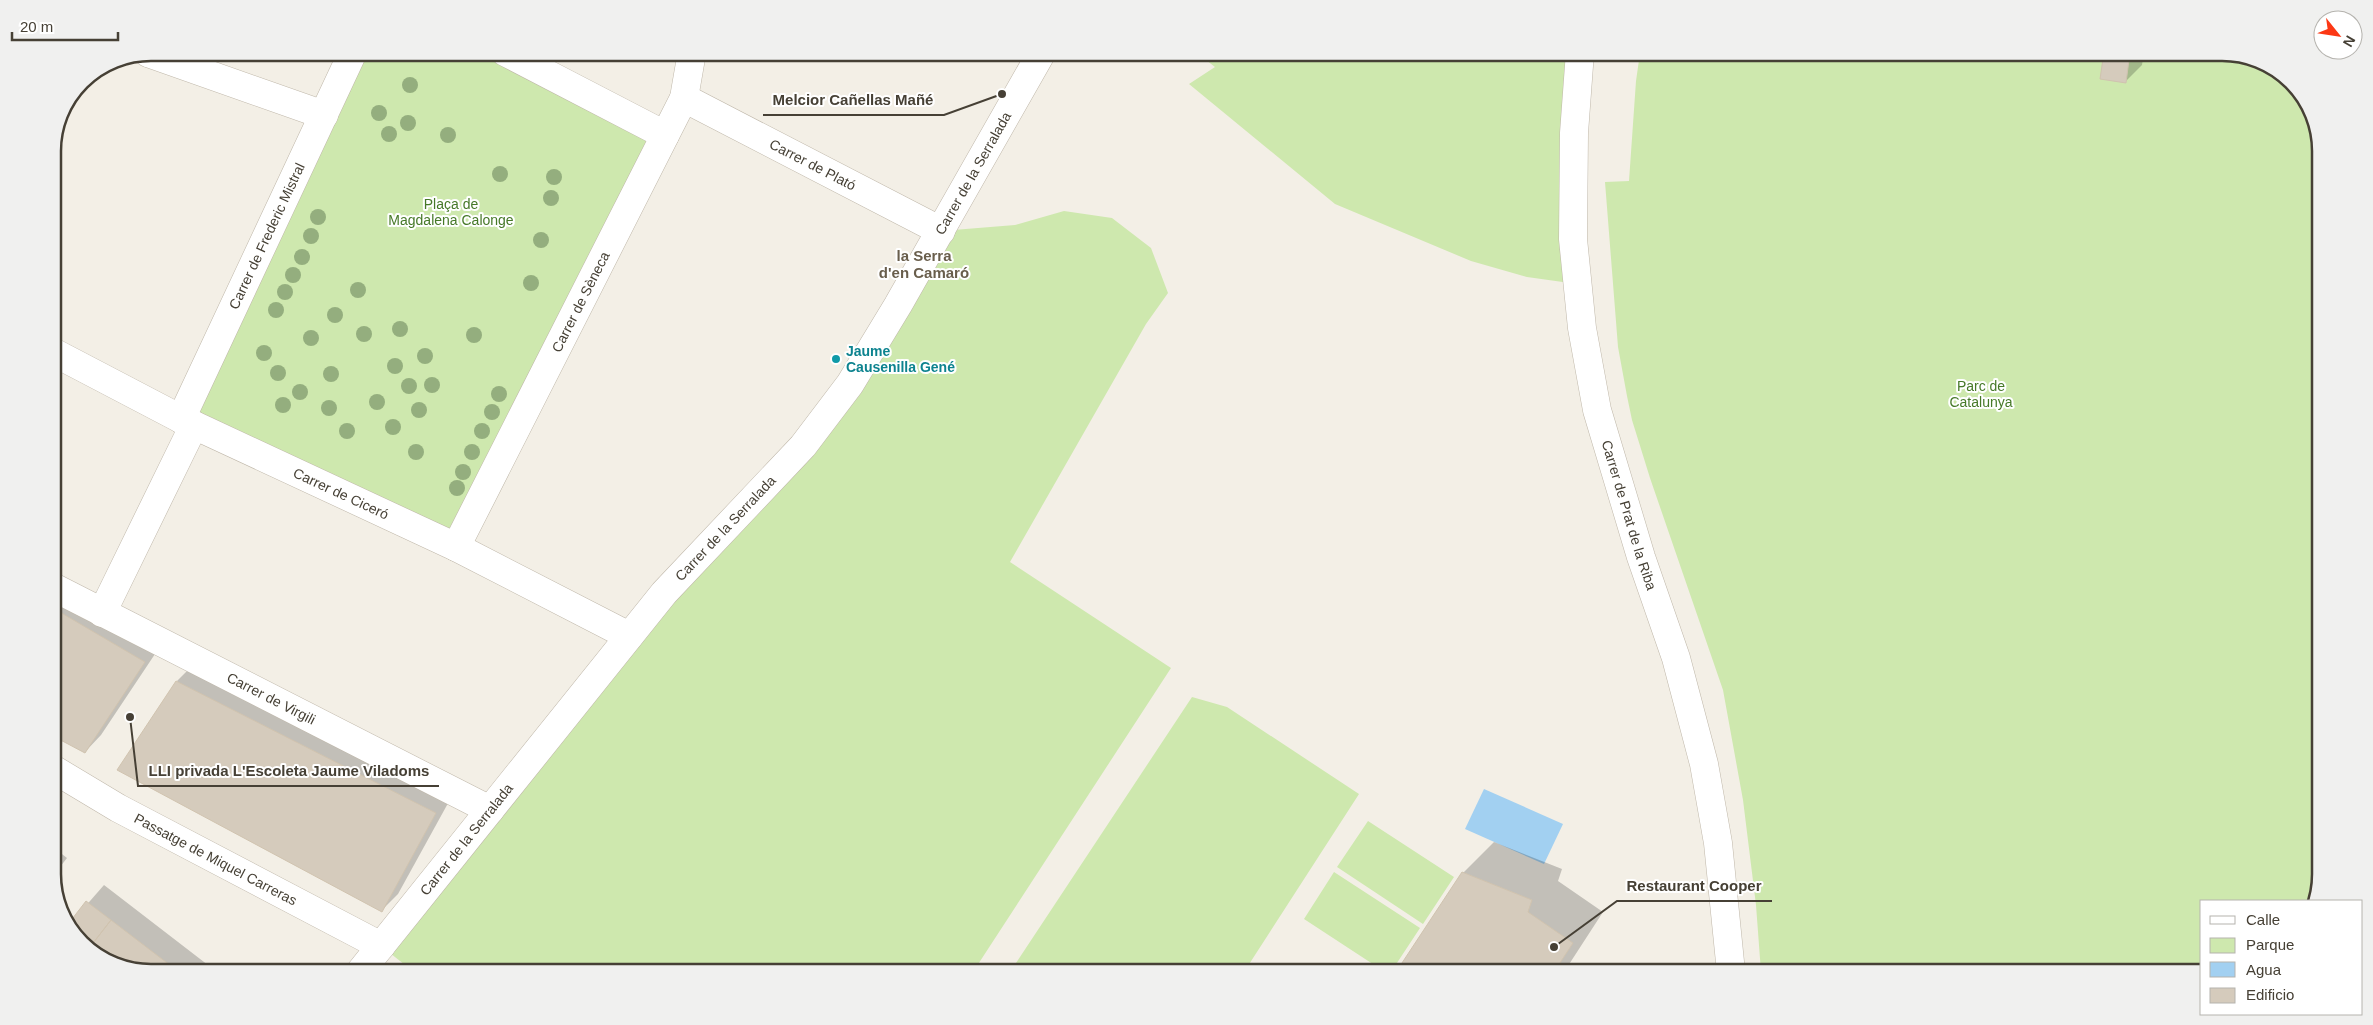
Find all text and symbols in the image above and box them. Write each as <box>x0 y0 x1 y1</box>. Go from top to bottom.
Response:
scale bar <box>12 10 119 42</box>
north arrow <box>2313 10 2363 60</box>
text: 20 m <box>20 18 53 35</box>
text: N <box>2340 33 2359 50</box>
callout: Melcior Cañellas Mañé <box>763 85 944 115</box>
text: Melcior Cañellas Mañé <box>773 91 933 108</box>
street label: Carrer de la Serralada <box>932 109 1014 237</box>
street label: Carrer de Plató <box>767 136 859 194</box>
street label: Carrer de Frederic Mistral <box>226 160 308 312</box>
park label: Plaça de Magdalena Calonge <box>388 196 514 228</box>
district label: la Serra d'en Camaró <box>879 247 969 281</box>
street label: Carrer de Sèneca <box>548 249 613 355</box>
place label: Jaume Causenilla Gené <box>846 343 955 375</box>
marker: Jaume Causenilla Gené <box>830 353 842 365</box>
park label: Parc de Catalunya <box>1949 378 2013 410</box>
street label: Carrer de Prat de la Riba <box>1599 438 1660 592</box>
street label: Carrer de Ciceró <box>291 464 392 523</box>
street label: Carrer de la Serralada <box>672 472 779 584</box>
street label: Carrer de Virgili <box>224 669 318 728</box>
callout: LLI privada L'Escoleta Jaume Viladoms <box>138 756 439 786</box>
text: LLI privada L'Escoleta Jaume Viladoms <box>149 762 429 779</box>
street label: Carrer de la Serralada <box>417 780 516 898</box>
street label: Passatge de Miquel Carreras <box>131 810 300 908</box>
callout: Restaurant Cooper <box>1617 871 1772 901</box>
text: Restaurant Cooper <box>1626 877 1762 894</box>
legend <box>2200 900 2363 1015</box>
text: Calle <box>2246 911 2280 928</box>
text: Parque <box>2246 936 2294 953</box>
text: Agua <box>2246 961 2282 978</box>
text: Edificio <box>2246 986 2294 1003</box>

